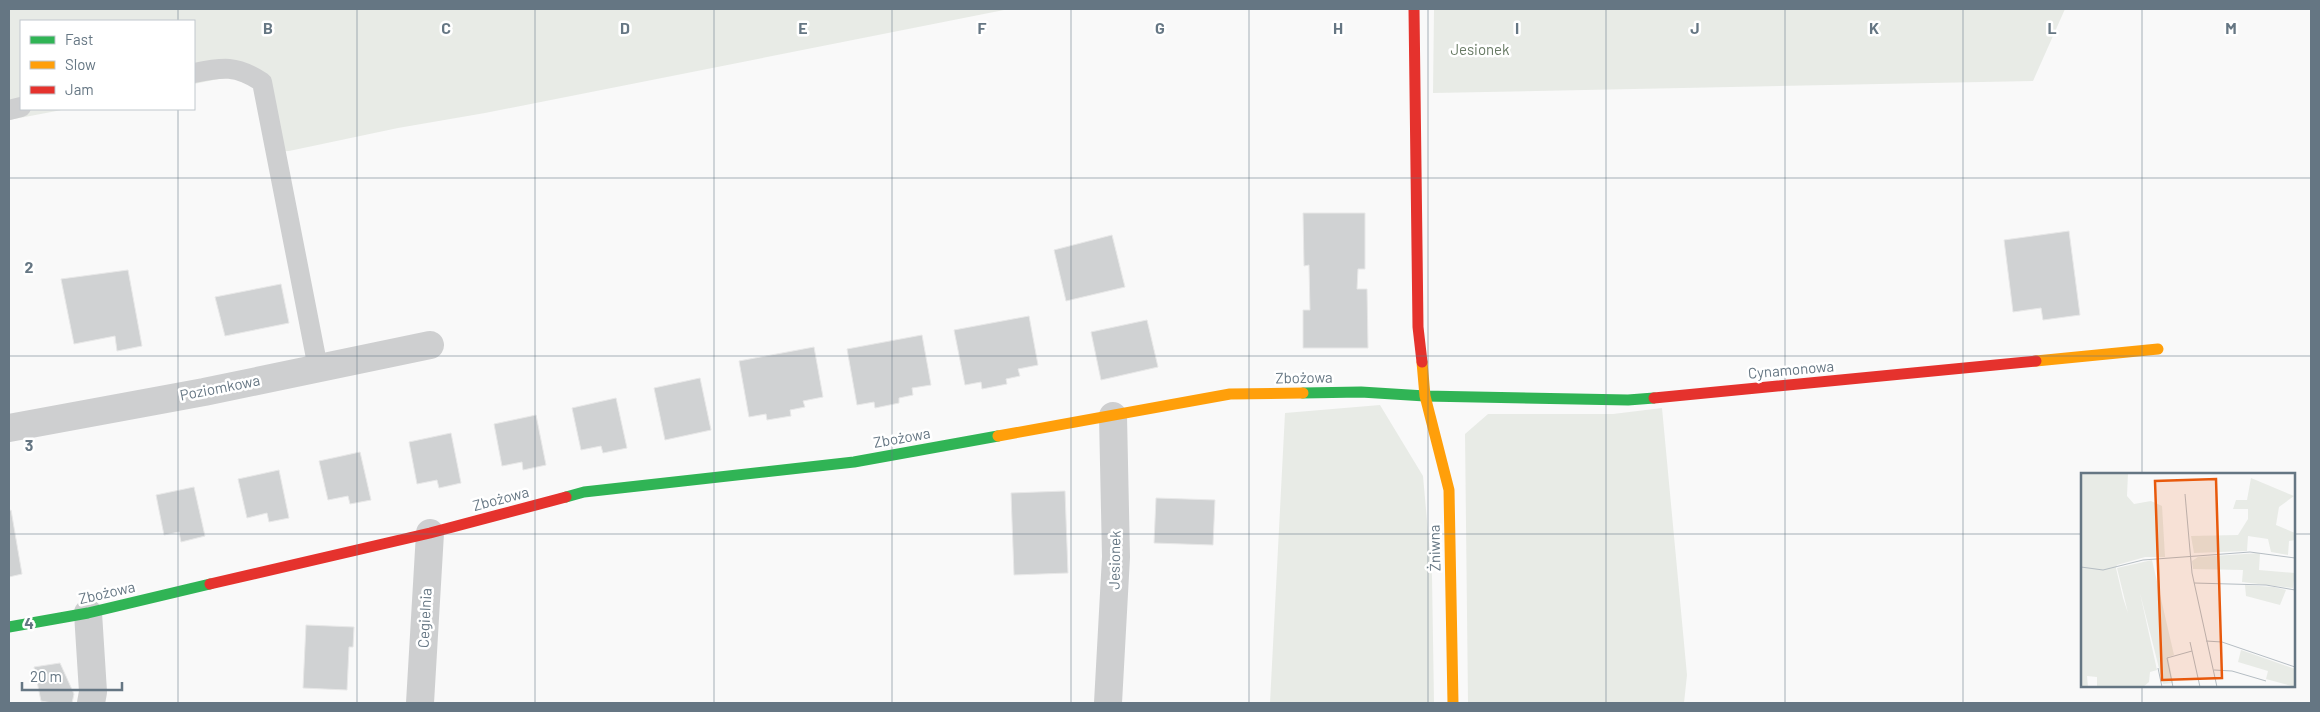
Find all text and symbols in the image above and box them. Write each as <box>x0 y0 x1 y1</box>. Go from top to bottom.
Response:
text: B <box>263 18 273 37</box>
text: C <box>441 18 451 37</box>
text: D <box>620 18 630 37</box>
text: E <box>798 18 808 37</box>
text: F <box>978 18 987 37</box>
text: G <box>1155 18 1165 37</box>
text: H <box>1333 18 1343 37</box>
text: I <box>1515 18 1519 37</box>
text: J <box>1690 18 1700 37</box>
text: K <box>1869 18 1879 37</box>
text: L <box>2047 18 2057 37</box>
text: M <box>2225 18 2237 37</box>
legend <box>20 20 195 110</box>
text: Fast <box>65 30 93 48</box>
park label: Jesionek <box>1450 40 1510 58</box>
text: Slow <box>65 55 96 73</box>
text: Jam <box>65 80 94 98</box>
text: 2 <box>25 257 34 276</box>
street label: Cynamonowa <box>1747 356 1835 382</box>
street label: Zbożowa <box>1275 368 1333 386</box>
street label: Poziomkowa <box>178 370 261 404</box>
street label: Zbożowa <box>872 423 932 451</box>
text: 3 <box>25 435 33 454</box>
inset map <box>2081 473 2295 687</box>
street label: Zbożowa <box>471 482 531 514</box>
street label: Żniwna <box>1425 525 1443 572</box>
street label: Jesionek <box>1104 530 1124 590</box>
street label: Zbożowa <box>77 577 137 607</box>
street label: Cegielnia <box>413 588 435 648</box>
text: 4 <box>24 613 34 632</box>
scale bar <box>22 660 122 692</box>
text: 20 m <box>30 667 62 685</box>

